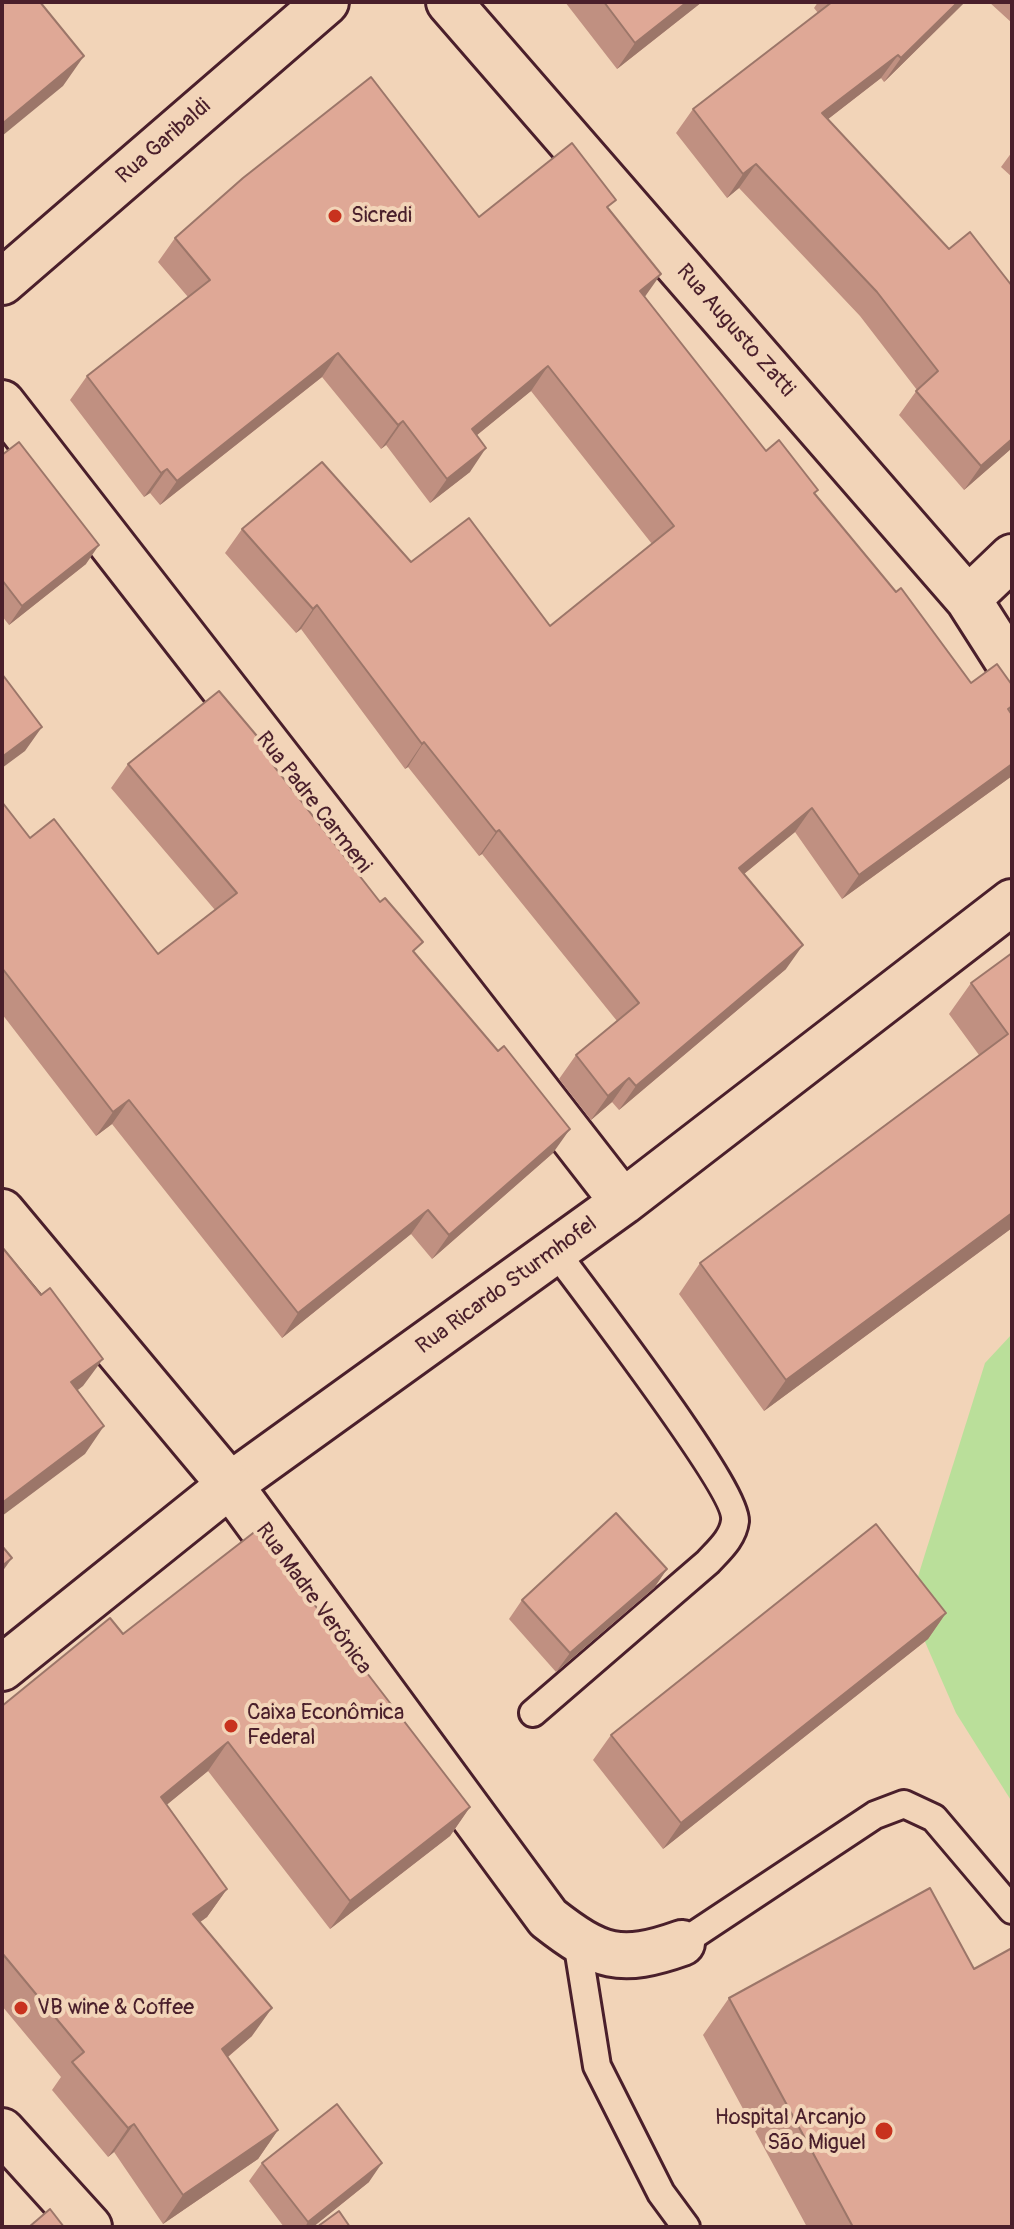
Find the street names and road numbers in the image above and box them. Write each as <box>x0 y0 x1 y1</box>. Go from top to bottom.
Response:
street label: Rua Garibaldi <box>111 94 217 190</box>
street label: Rua Augusto Zatti <box>670 259 800 403</box>
street label: Rua Padre Carmeni <box>250 727 376 879</box>
street label: Rua Ricardo Sturmhofel <box>411 1211 603 1361</box>
street label: Rua Madre Verônica <box>249 1518 377 1680</box>

